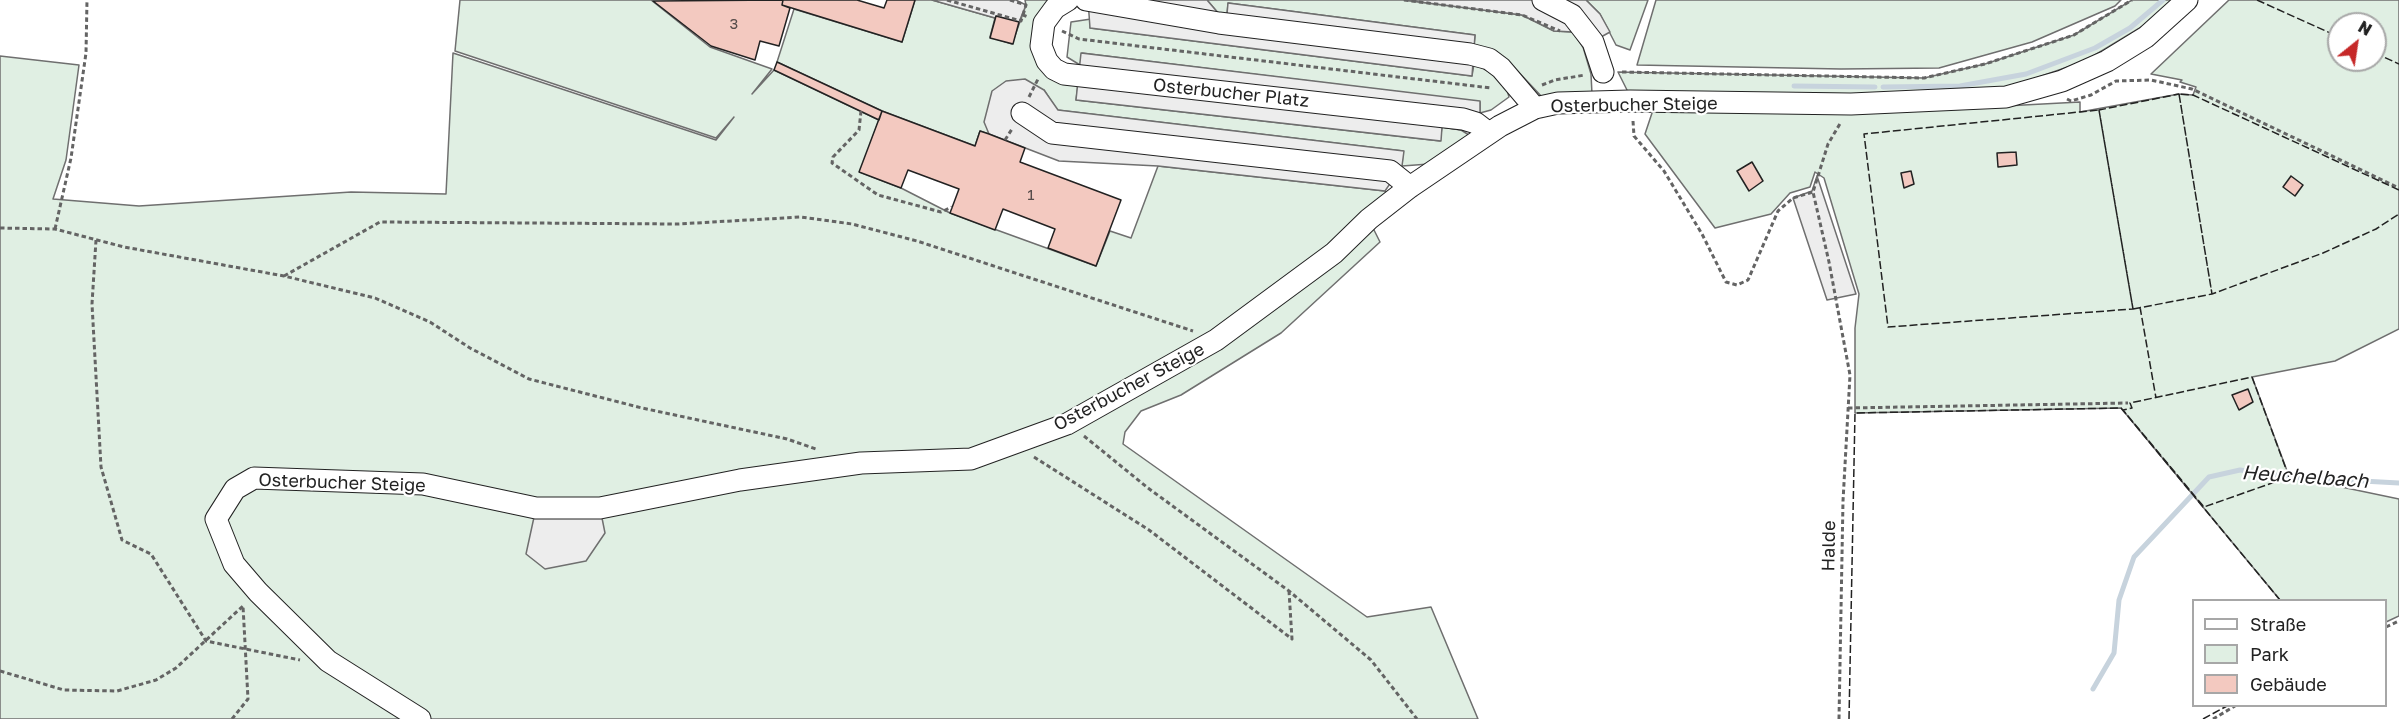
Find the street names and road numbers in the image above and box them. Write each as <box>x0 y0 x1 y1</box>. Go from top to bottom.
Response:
street label: Osterbucher Platz <box>1152 74 1310 112</box>
street label: Osterbucher Steige <box>1550 93 1718 117</box>
street label: Osterbucher Steige <box>1050 338 1208 436</box>
street label: Osterbucher Steige <box>258 469 426 497</box>
street label: Halde <box>1818 520 1840 572</box>

